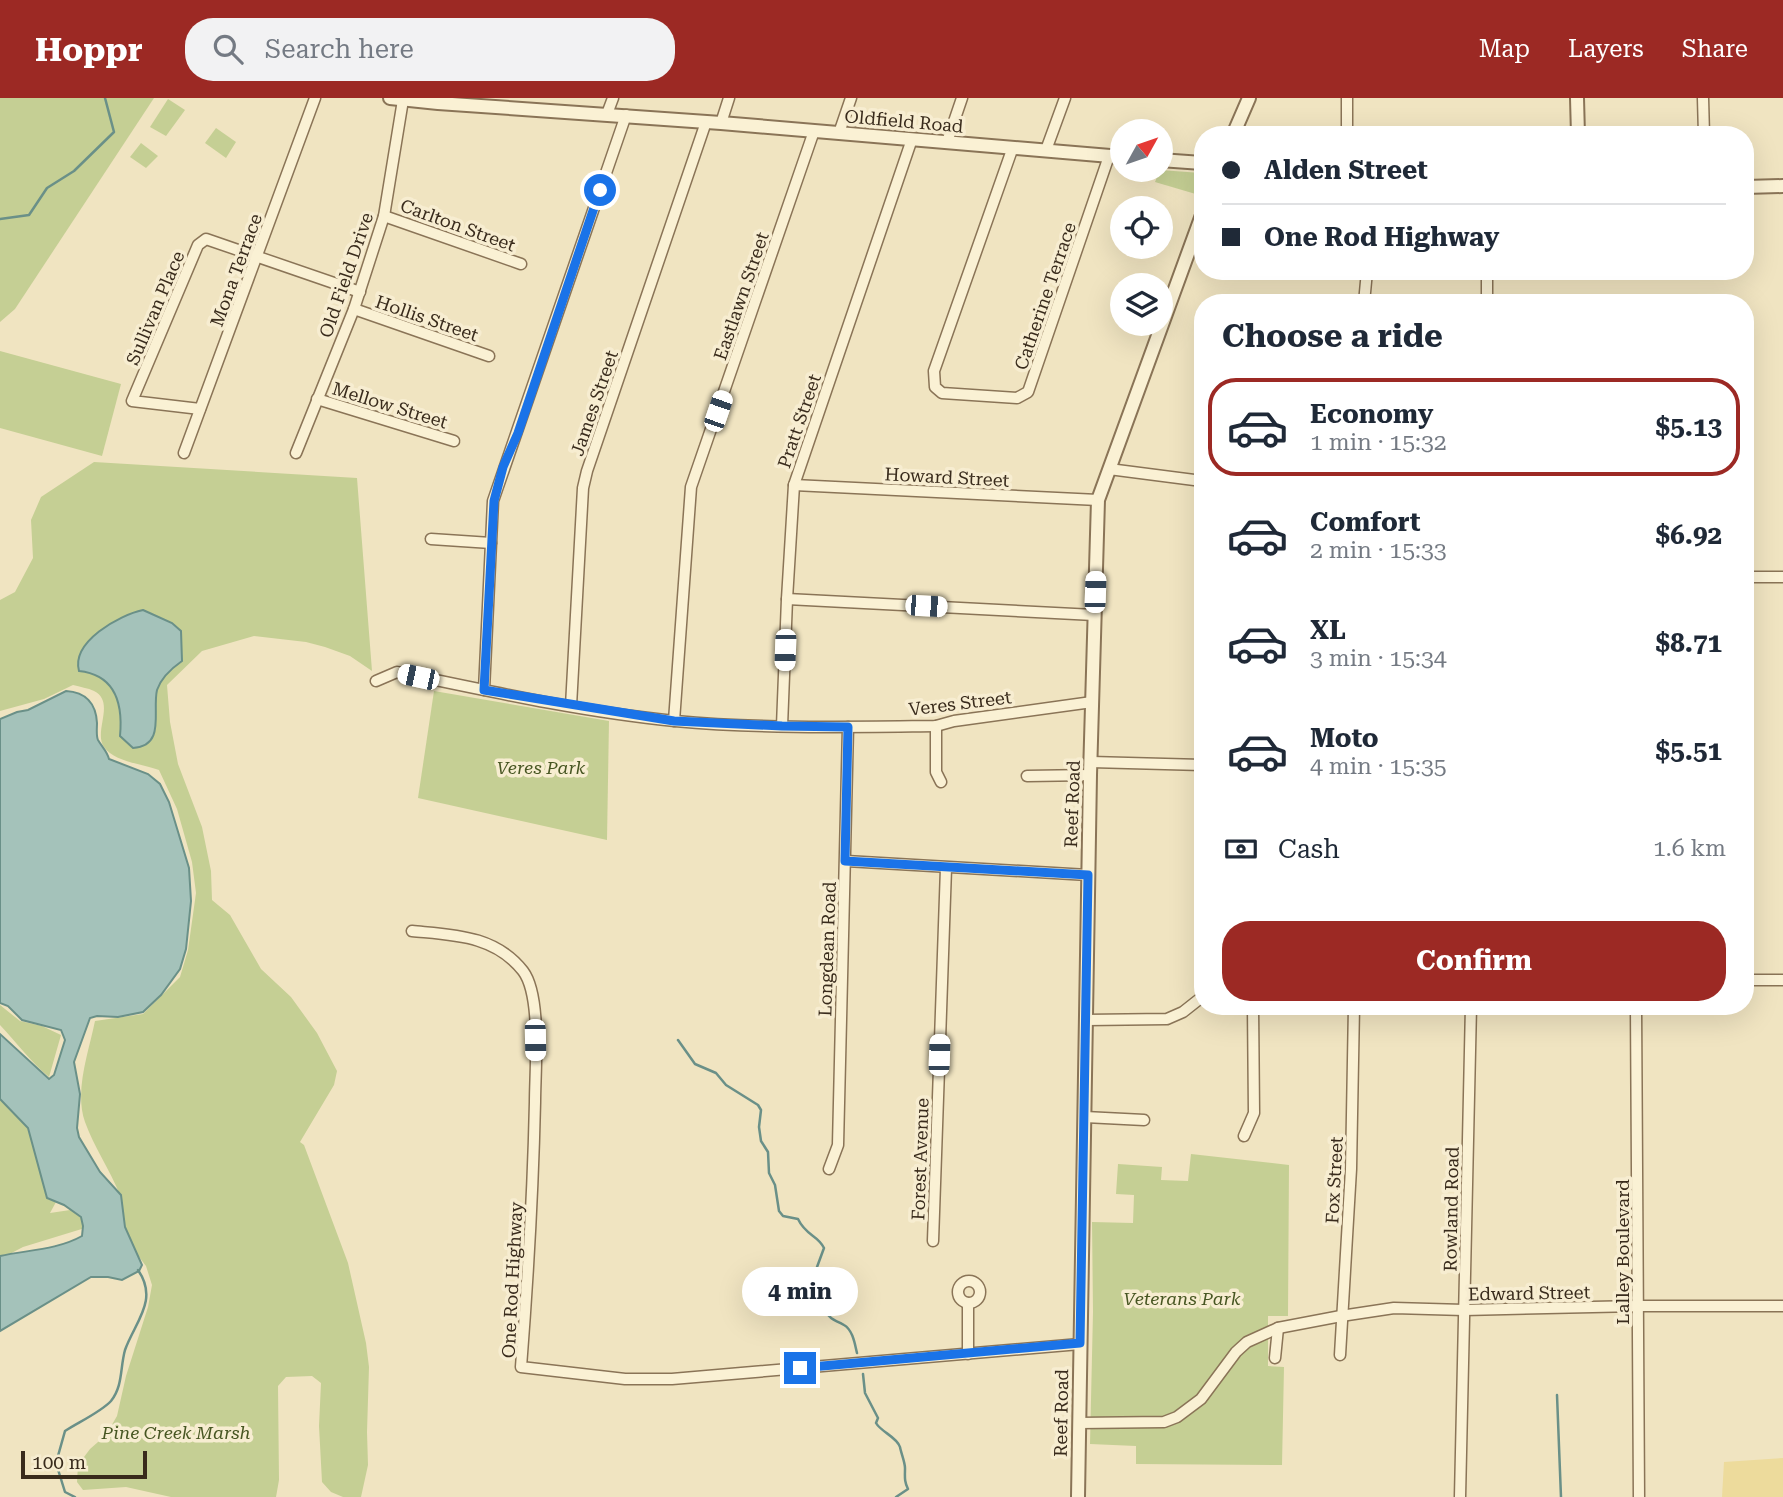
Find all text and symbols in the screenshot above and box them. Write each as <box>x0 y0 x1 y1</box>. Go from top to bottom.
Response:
search box <box>185 18 675 81</box>
text: Hoppr <box>35 30 143 69</box>
icon: search <box>209 30 247 68</box>
text: Search here <box>265 34 414 64</box>
text: Map <box>1479 35 1530 63</box>
text: Layers <box>1568 35 1644 63</box>
text: Share <box>1682 35 1748 63</box>
street label: Oldfield Road <box>844 105 965 137</box>
north arrow <box>1110 119 1172 182</box>
map controls <box>1110 119 1173 336</box>
text: Alden Street <box>1264 155 1428 185</box>
route start <box>584 174 616 206</box>
street label: Carlton Street <box>398 194 519 256</box>
button: locate <box>1110 196 1173 259</box>
street label: Mona Terrace <box>206 210 266 329</box>
street label: Old Field Drive <box>315 210 377 340</box>
street label: Catherine Terrace <box>1010 219 1080 373</box>
text: One Rod Highway <box>1264 222 1500 252</box>
street label: Eastlawn Street <box>709 229 773 363</box>
street label: Sullivan Place <box>122 248 189 368</box>
button: layers <box>1110 273 1173 336</box>
street label: Hollis Street <box>373 291 482 346</box>
text: Choose a ride <box>1222 317 1443 355</box>
street label: James Street <box>566 347 622 459</box>
street label: Pratt Street <box>773 371 825 471</box>
street label: Mellow Street <box>330 377 451 433</box>
car <box>702 388 735 434</box>
icon: car <box>1226 396 1289 459</box>
text: Economy <box>1310 399 1433 429</box>
text: $5.13 <box>1656 412 1722 442</box>
text: 1 min · 15:32 <box>1310 429 1447 456</box>
street label: Howard Street <box>884 463 1010 491</box>
icon: car <box>1226 504 1289 567</box>
text: Comfort <box>1310 507 1420 537</box>
text: $6.92 <box>1656 520 1722 550</box>
text: 2 min · 15:33 <box>1310 537 1447 564</box>
car <box>1084 571 1107 613</box>
car <box>905 594 948 618</box>
icon: car <box>1226 612 1289 675</box>
text: XL <box>1310 615 1346 645</box>
text: $8.71 <box>1656 628 1722 658</box>
car <box>774 629 797 671</box>
text: 3 min · 15:34 <box>1310 645 1447 672</box>
car <box>396 662 441 692</box>
street label: Veres Street <box>907 686 1013 720</box>
icon: car <box>1226 720 1289 783</box>
text: Moto <box>1310 723 1379 753</box>
text: $5.51 <box>1656 736 1722 766</box>
text: 4 min · 15:35 <box>1310 753 1447 780</box>
park label: Veres Park <box>497 757 586 778</box>
street label: Reef Road <box>1060 759 1084 848</box>
icon: cash <box>1222 830 1260 868</box>
text: Cash <box>1278 834 1340 864</box>
text: 1.6 km <box>1653 835 1726 862</box>
street label: Longdean Road <box>814 881 840 1017</box>
button: Confirm <box>1222 921 1726 1001</box>
car <box>525 1019 546 1061</box>
car <box>928 1034 951 1076</box>
street label: Forest Avenue <box>907 1097 933 1221</box>
street label: Fox Street <box>1321 1136 1347 1224</box>
street label: Rowland Road <box>1439 1146 1463 1272</box>
street label: Lalley Boulevard <box>1612 1179 1633 1325</box>
street label: One Rod Highway <box>497 1201 527 1359</box>
callout: 4 min <box>742 1266 858 1316</box>
text: 4 min <box>768 1278 832 1305</box>
street label: Edward Street <box>1468 1281 1591 1305</box>
park label: Veterans Park <box>1124 1288 1241 1309</box>
route end <box>784 1352 816 1384</box>
street label: Reef Road <box>1050 1368 1072 1457</box>
park label: Pine Creek Marsh <box>101 1422 251 1443</box>
scale bar <box>21 1448 147 1480</box>
text: 100 m <box>32 1451 86 1474</box>

